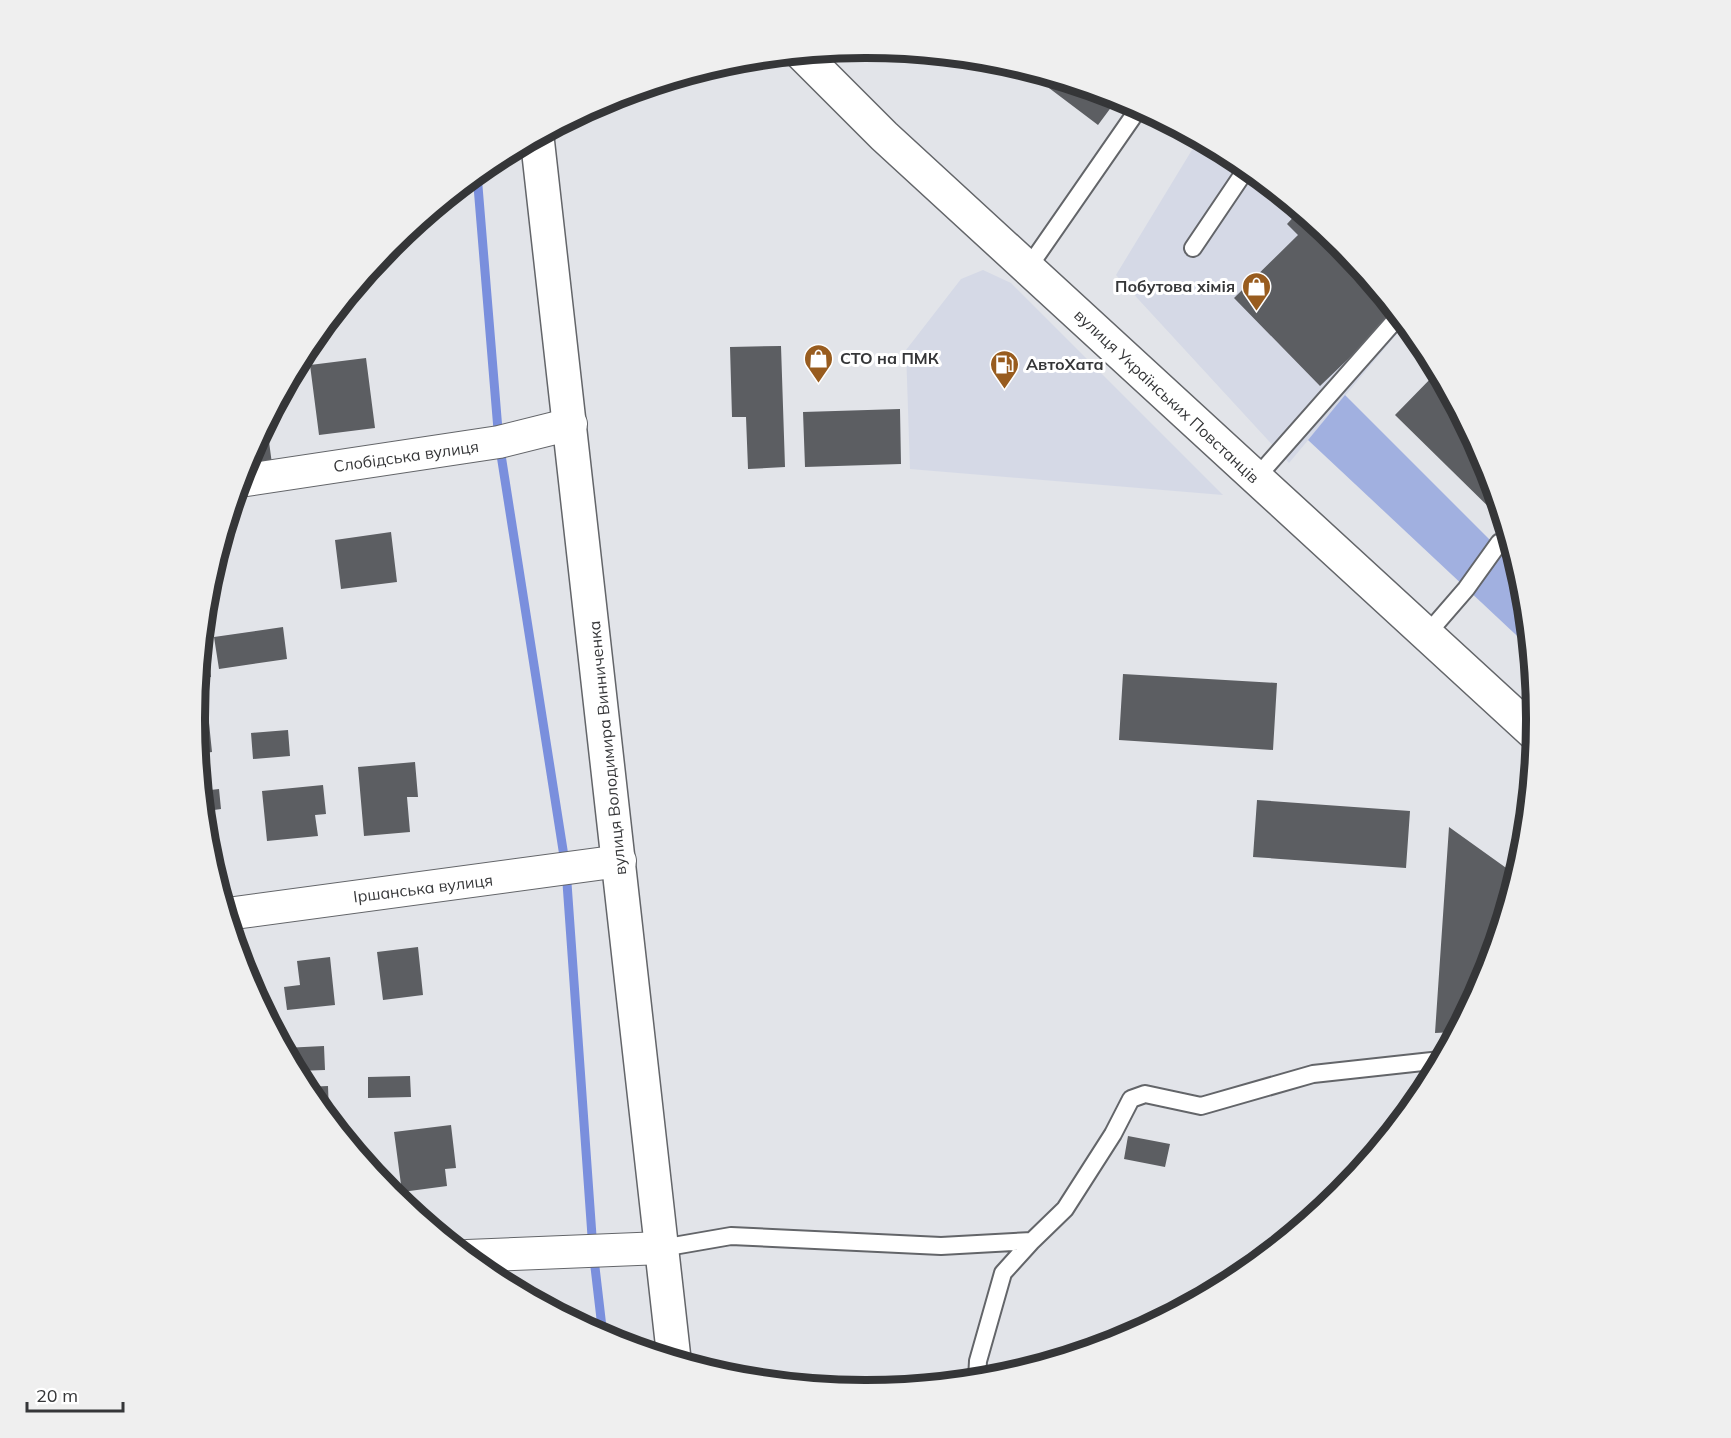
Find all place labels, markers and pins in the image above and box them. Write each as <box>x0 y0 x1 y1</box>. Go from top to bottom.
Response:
shop icon: Побутова хімія <box>1240 270 1272 312</box>
place label: Побутова хімія <box>1115 276 1235 296</box>
shop icon: СТО на ПМК <box>803 342 835 384</box>
place label: СТО на ПМК <box>840 348 939 368</box>
fuel station icon: АвтоХата <box>989 348 1021 390</box>
place label: АвтоХата <box>1026 354 1104 374</box>

